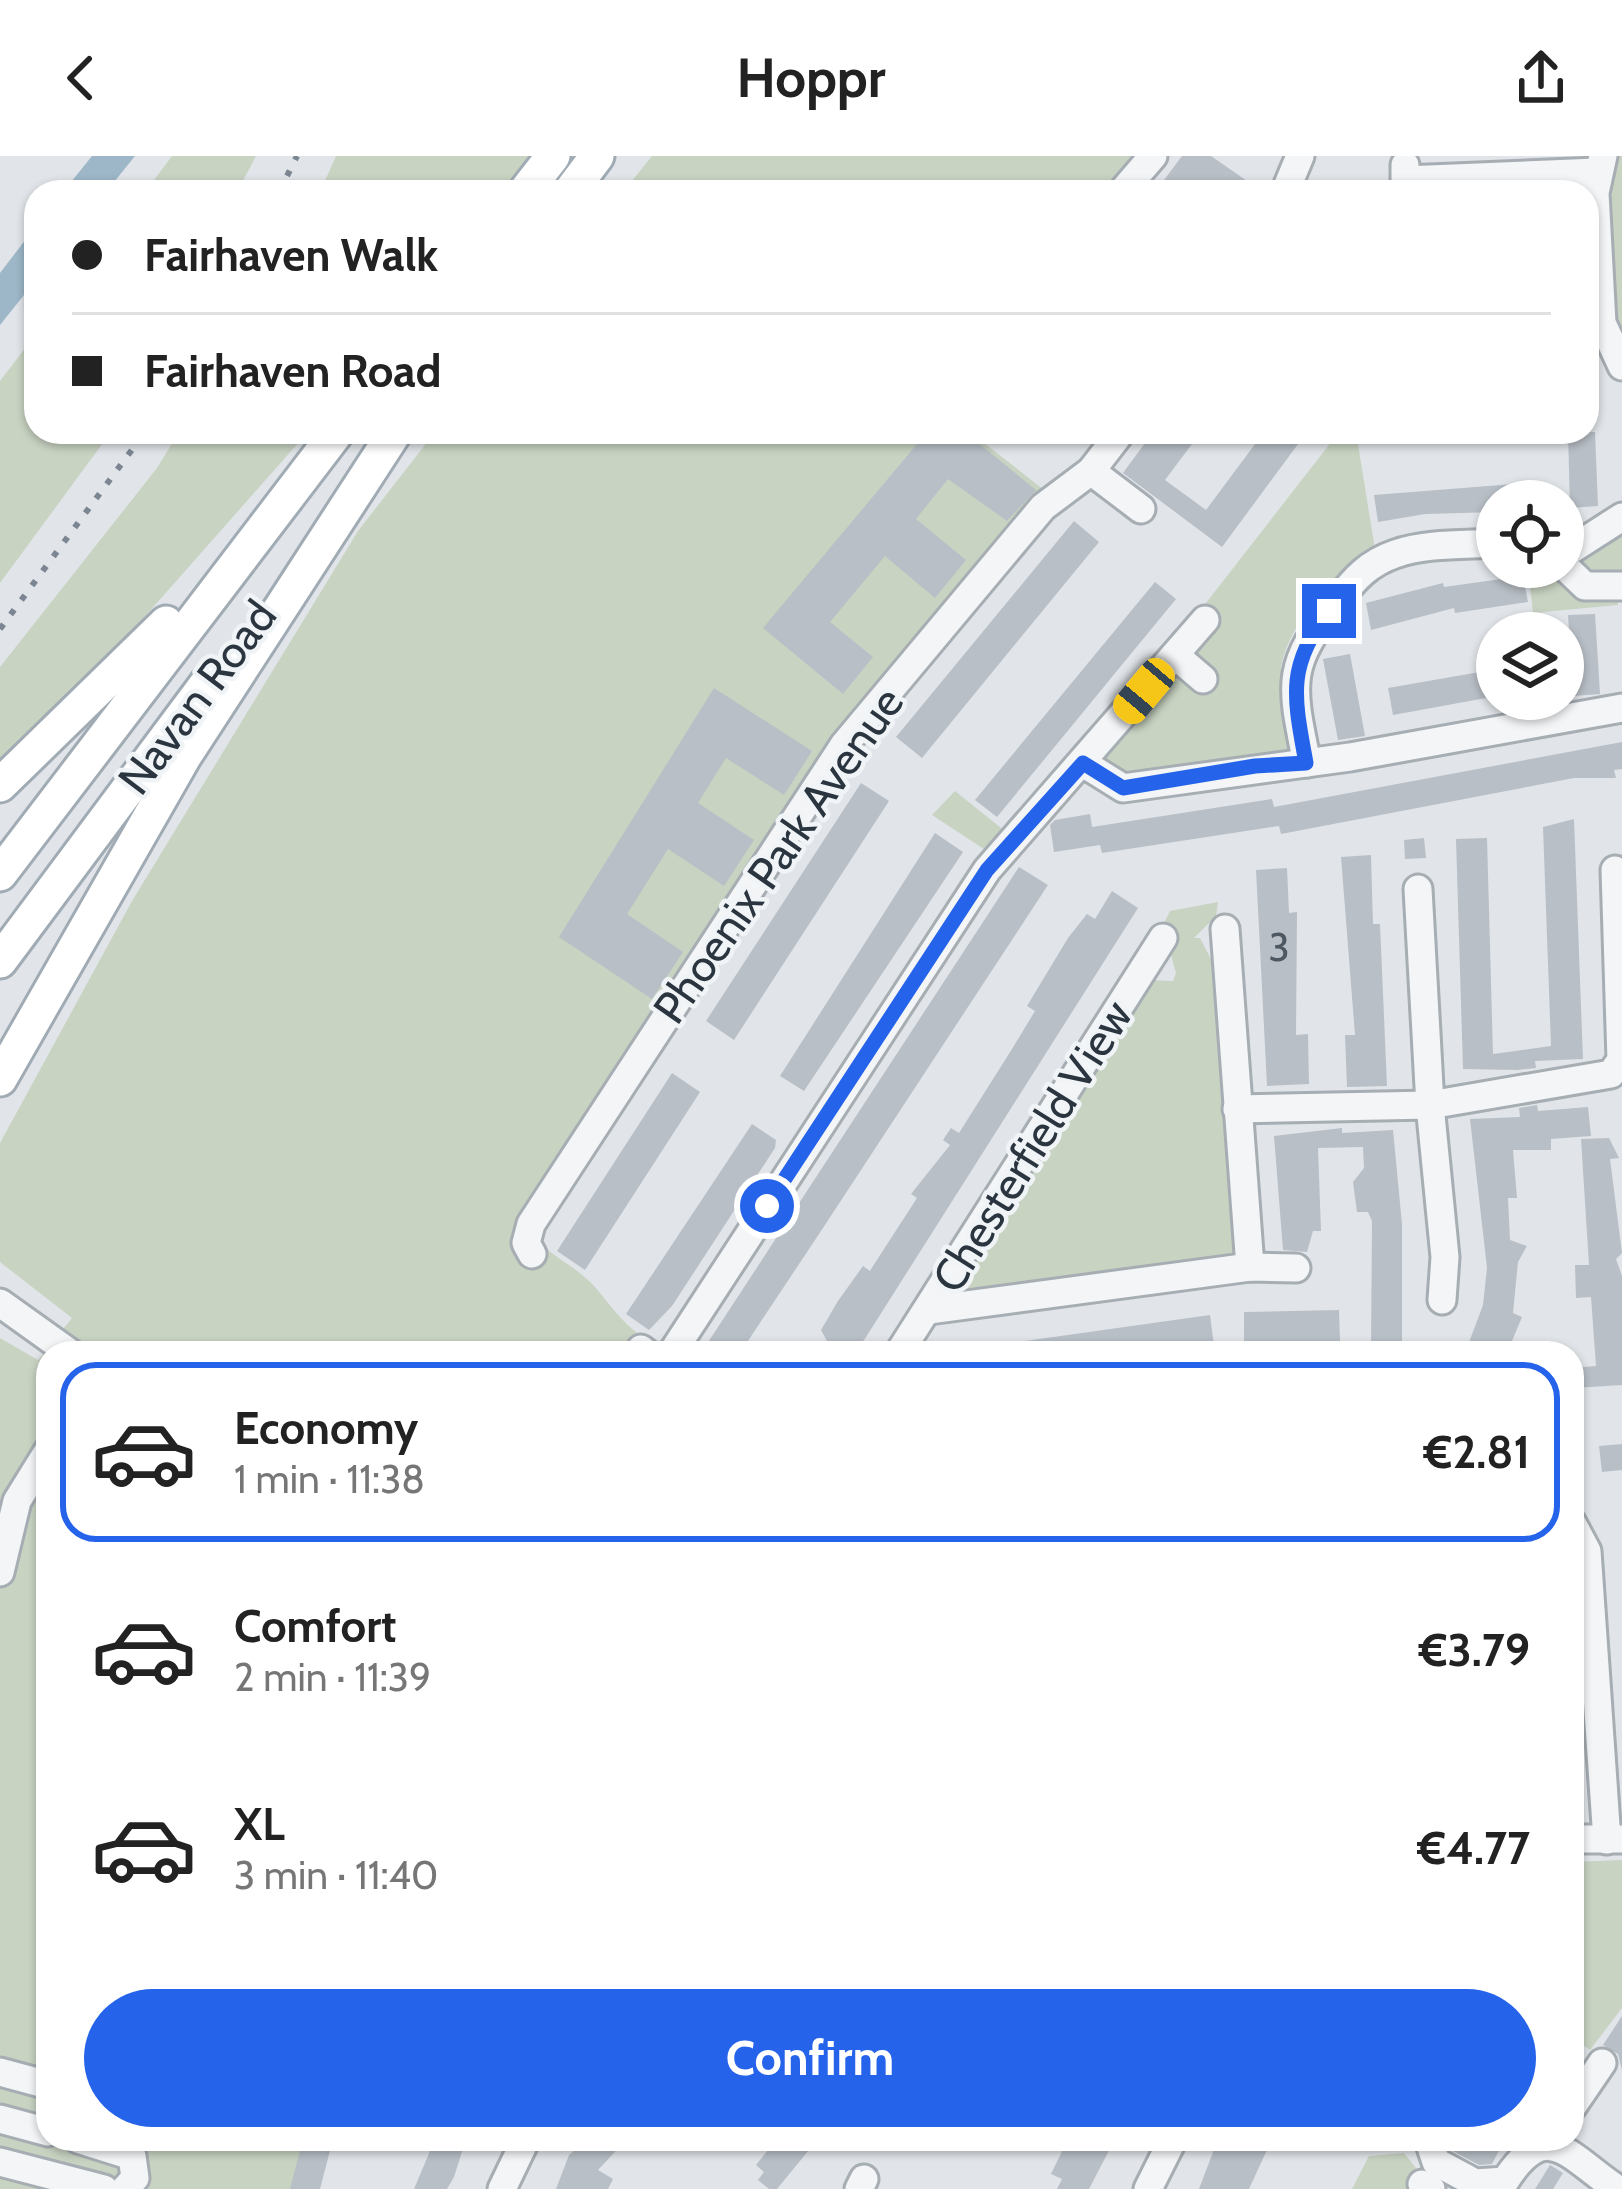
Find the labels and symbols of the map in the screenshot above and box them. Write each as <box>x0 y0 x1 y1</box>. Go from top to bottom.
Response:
route end <box>1302 584 1356 638</box>
street label: Navan Road <box>107 590 287 804</box>
car <box>1107 652 1181 730</box>
street label: Phoenix Park Avenue <box>642 677 914 1033</box>
house number: 3 <box>1268 923 1290 971</box>
street label: Chesterfield View <box>921 990 1143 1302</box>
route start <box>740 1179 794 1233</box>

